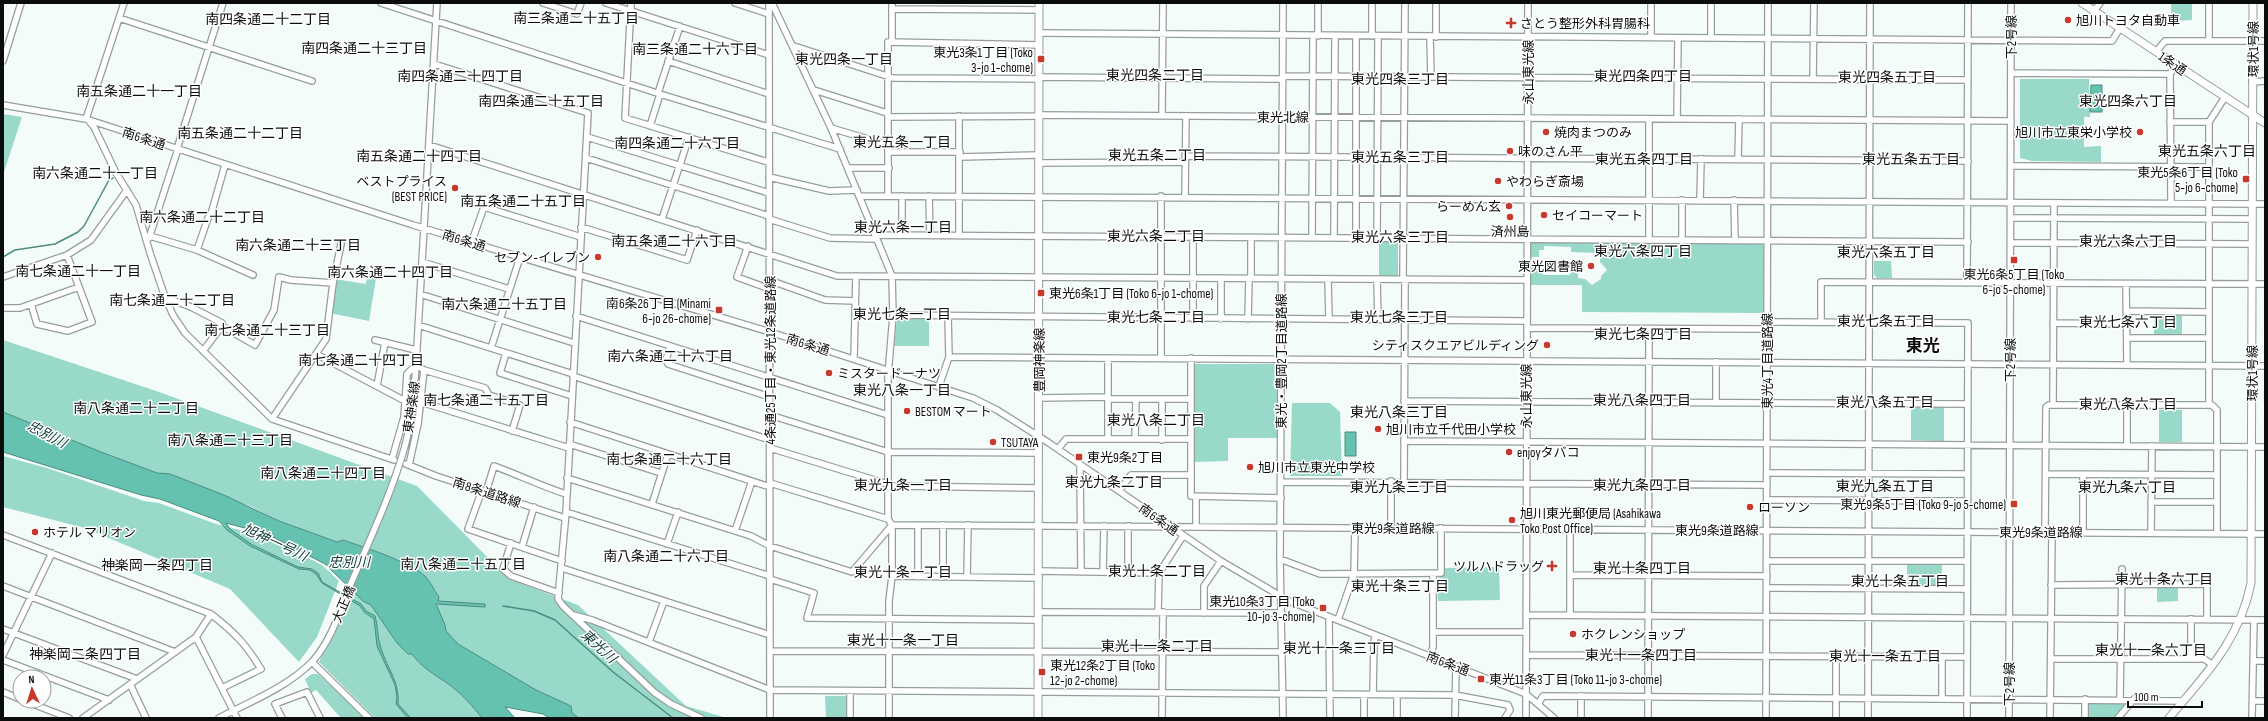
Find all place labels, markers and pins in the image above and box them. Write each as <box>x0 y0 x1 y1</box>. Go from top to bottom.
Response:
place label: 旭川トヨタ自動車 <box>2076 13 2180 29</box>
marker: 旭川トヨタ自動車 <box>2063 15 2073 25</box>
place label: さとう整形外科胃腸科 <box>1520 16 1650 32</box>
marker: さとう整形外科胃腸科 <box>1505 17 1517 29</box>
place label: 東光3条1丁目 (Toko 3-jo 1-chome) <box>933 45 1033 76</box>
marker: 東光3条1丁目 (Toko 3-jo 1-chome) <box>1036 54 1046 64</box>
place label: 焼肉まつのみ <box>1554 125 1632 141</box>
place label: 旭川市立東栄小学校 <box>2015 125 2132 141</box>
marker: 焼肉まつのみ <box>1541 127 1551 137</box>
marker: 旭川市立東栄小学校 <box>2135 127 2145 137</box>
place label: 味のさん平 <box>1518 144 1583 160</box>
marker: 味のさん平 <box>1505 146 1515 156</box>
place label: 東光5条6丁目 (Toko 5-jo 6-chome) <box>2137 165 2238 196</box>
place label: ベストプライス (BEST PRICE) <box>356 174 447 205</box>
place label: やわらぎ斎場 <box>1506 174 1584 190</box>
marker: 東光5条6丁目 (Toko 5-jo 6-chome) <box>2241 174 2251 184</box>
marker: やわらぎ斎場 <box>1493 176 1503 186</box>
marker: ベストプライス (BEST PRICE) <box>450 183 460 193</box>
place label: らーめん玄 <box>1436 199 1501 215</box>
marker: らーめん玄 <box>1504 201 1514 211</box>
place label: セイコーマート <box>1552 208 1643 224</box>
marker: セイコーマート <box>1539 210 1549 220</box>
marker: 済州島 <box>1505 212 1515 222</box>
place label: 済州島 <box>1490 224 1530 240</box>
place label: セブン-イレブン <box>494 250 590 266</box>
marker: セブン-イレブン <box>593 252 603 262</box>
marker: 東光6条5丁目 (Toko 6-jo 5-chome) <box>2009 255 2019 265</box>
place label: 東光図書館 <box>1518 259 1583 275</box>
marker: 東光図書館 <box>1586 261 1596 271</box>
place label: 東光6条5丁目 (Toko 6-jo 5-chome) <box>1964 267 2064 298</box>
place label: 東光6条1丁目 (Toko 6-jo 1-chome) <box>1049 286 1214 302</box>
marker: 東光6条1丁目 (Toko 6-jo 1-chome) <box>1036 288 1046 298</box>
place label: 南6条26丁目 (Minami 6-jo 26-chome) <box>606 296 711 327</box>
marker: 南6条26丁目 (Minami 6-jo 26-chome) <box>714 305 724 315</box>
place label: シティスクエアビルディング <box>1372 338 1539 354</box>
marker: シティスクエアビルディング <box>1542 340 1552 350</box>
place label: ミスタードーナツ <box>837 366 941 382</box>
marker: ミスタードーナツ <box>824 368 834 378</box>
place label: BESTOM マート <box>915 404 992 420</box>
marker: BESTOM マート <box>902 406 912 416</box>
place label: 旭川市立千代田小学校 <box>1386 422 1516 438</box>
marker: 旭川市立千代田小学校 <box>1373 424 1383 434</box>
place label: TSUTAYA <box>1001 435 1039 451</box>
marker: TSUTAYA <box>988 437 998 447</box>
place label: enjoyタバコ <box>1517 445 1579 461</box>
marker: enjoyタバコ <box>1504 447 1514 457</box>
place label: 東光9条2丁目 <box>1087 450 1163 466</box>
marker: 東光9条2丁目 <box>1074 452 1084 462</box>
place label: 旭川市立東光中学校 <box>1258 460 1375 476</box>
marker: 旭川市立東光中学校 <box>1245 462 1255 472</box>
place label: 東光9条5丁目 (Toko 9-jo 5-chome) <box>1840 497 2006 513</box>
marker: 東光9条5丁目 (Toko 9-jo 5-chome) <box>2009 499 2019 509</box>
place label: ローソン <box>1758 500 1810 516</box>
marker: ローソン <box>1745 502 1755 512</box>
place label: 旭川東光郵便局 (Asahikawa Toko Post Office) <box>1520 506 1661 537</box>
marker: 旭川東光郵便局 (Asahikawa Toko Post Office) <box>1507 515 1517 525</box>
place label: ホテル マリオン <box>43 525 136 541</box>
marker: ホテル マリオン <box>30 527 40 537</box>
place label: ツルハドラッグ <box>1453 559 1544 575</box>
marker: ツルハドラッグ <box>1547 561 1557 571</box>
place label: 東光10条3丁目 (Toko 10-jo 3-chome) <box>1209 594 1315 625</box>
marker: 東光10条3丁目 (Toko 10-jo 3-chome) <box>1318 603 1328 613</box>
place label: ホクレンショップ <box>1581 627 1685 643</box>
marker: ホクレンショップ <box>1568 629 1578 639</box>
place label: 東光12条2丁目 (Toko 12-jo 2-chome) <box>1050 658 1155 689</box>
marker: 東光12条2丁目 (Toko 12-jo 2-chome) <box>1037 667 1047 677</box>
place label: 東光11条3丁目 (Toko 11-jo 3-chome) <box>1489 672 1662 688</box>
marker: 東光11条3丁目 (Toko 11-jo 3-chome) <box>1476 674 1486 684</box>

